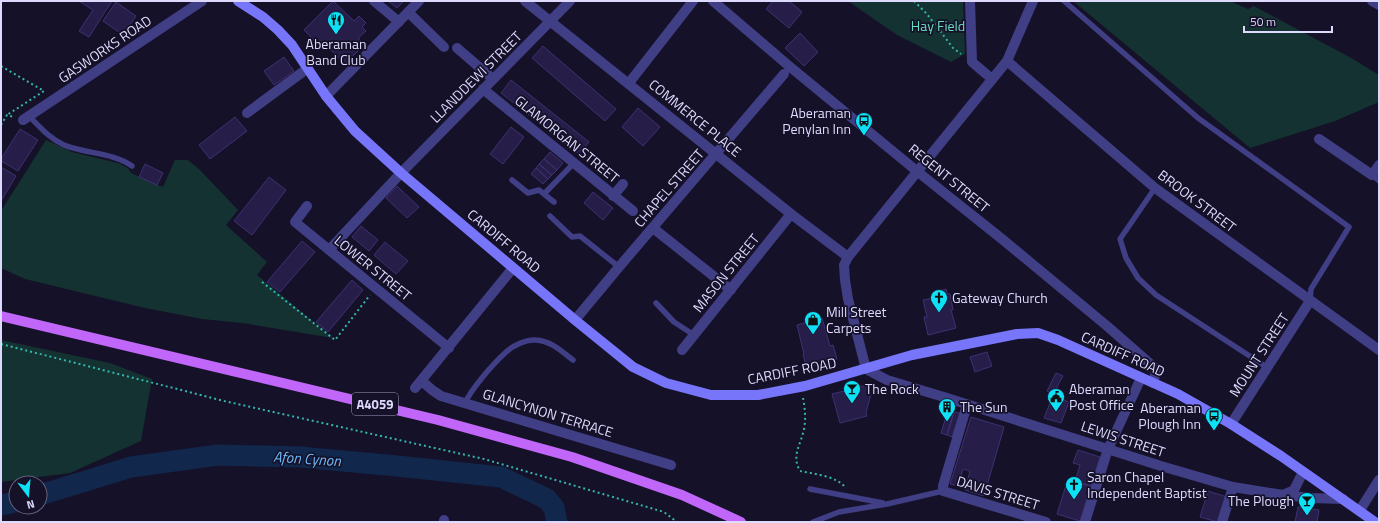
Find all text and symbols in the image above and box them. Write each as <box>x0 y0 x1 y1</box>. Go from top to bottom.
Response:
scale bar <box>1244 8 1332 34</box>
street label: GASWORKS ROAD <box>54 10 156 88</box>
restaurant icon: Aberaman Band Club <box>326 10 346 35</box>
text: 50 m <box>1250 12 1276 31</box>
park label: Hay Field <box>911 15 965 36</box>
street label: LLANDDEWI STREET <box>425 26 527 127</box>
place label: Aberaman Band Club <box>306 33 366 70</box>
street label: COMMERCE PLACE <box>645 74 746 162</box>
street label: GLAMORGAN STREET <box>510 90 625 188</box>
place label: Aberaman Penylan Inn <box>782 102 851 139</box>
bus stop icon: Aberaman Penylan Inn <box>854 111 874 136</box>
street label: REGENT STREET <box>904 138 995 217</box>
street label: CHAPEL STREET <box>629 143 709 231</box>
street label: BROOK STREET <box>1154 164 1241 237</box>
street label: CARDIFF ROAD <box>463 204 546 278</box>
street label: MASON STREET <box>687 228 764 317</box>
street label: LOWER STREET <box>330 230 417 306</box>
place label: Gateway Church <box>952 287 1048 308</box>
church icon: Gateway Church <box>929 288 949 313</box>
place label: Mill Street Carpets <box>826 301 887 338</box>
street label: MOUNT STREET <box>1224 308 1294 401</box>
shop icon: Mill Street Carpets <box>803 310 823 335</box>
street label: CARDIFF ROAD <box>1078 326 1169 381</box>
street label: CARDIFF ROAD <box>746 352 838 389</box>
place label: The Rock <box>865 378 919 399</box>
place label: Aberaman Post Office <box>1069 378 1134 415</box>
bar icon: The Rock <box>842 379 862 404</box>
street label: GLANCYNON TERRACE <box>480 383 616 442</box>
public building icon: Aberaman Post Office <box>1046 387 1066 412</box>
road number: A4059 <box>352 393 398 415</box>
place label: The Sun <box>960 396 1008 417</box>
building icon: The Sun <box>937 397 957 422</box>
place label: Aberaman Plough Inn <box>1138 397 1201 434</box>
bus stop icon: Aberaman Plough Inn <box>1204 406 1224 431</box>
street label: LEWIS STREET <box>1078 415 1169 462</box>
water label: Afon Cynon <box>273 445 342 472</box>
place label: Saron Chapel Independent Baptist <box>1087 466 1207 503</box>
street label: DAVIS STREET <box>954 470 1043 515</box>
north arrow <box>8 475 48 515</box>
church icon: Saron Chapel Independent Baptist <box>1064 475 1084 500</box>
place label: The Plough <box>1228 490 1294 511</box>
bar icon: The Plough <box>1297 491 1317 516</box>
text: N <box>25 496 37 513</box>

